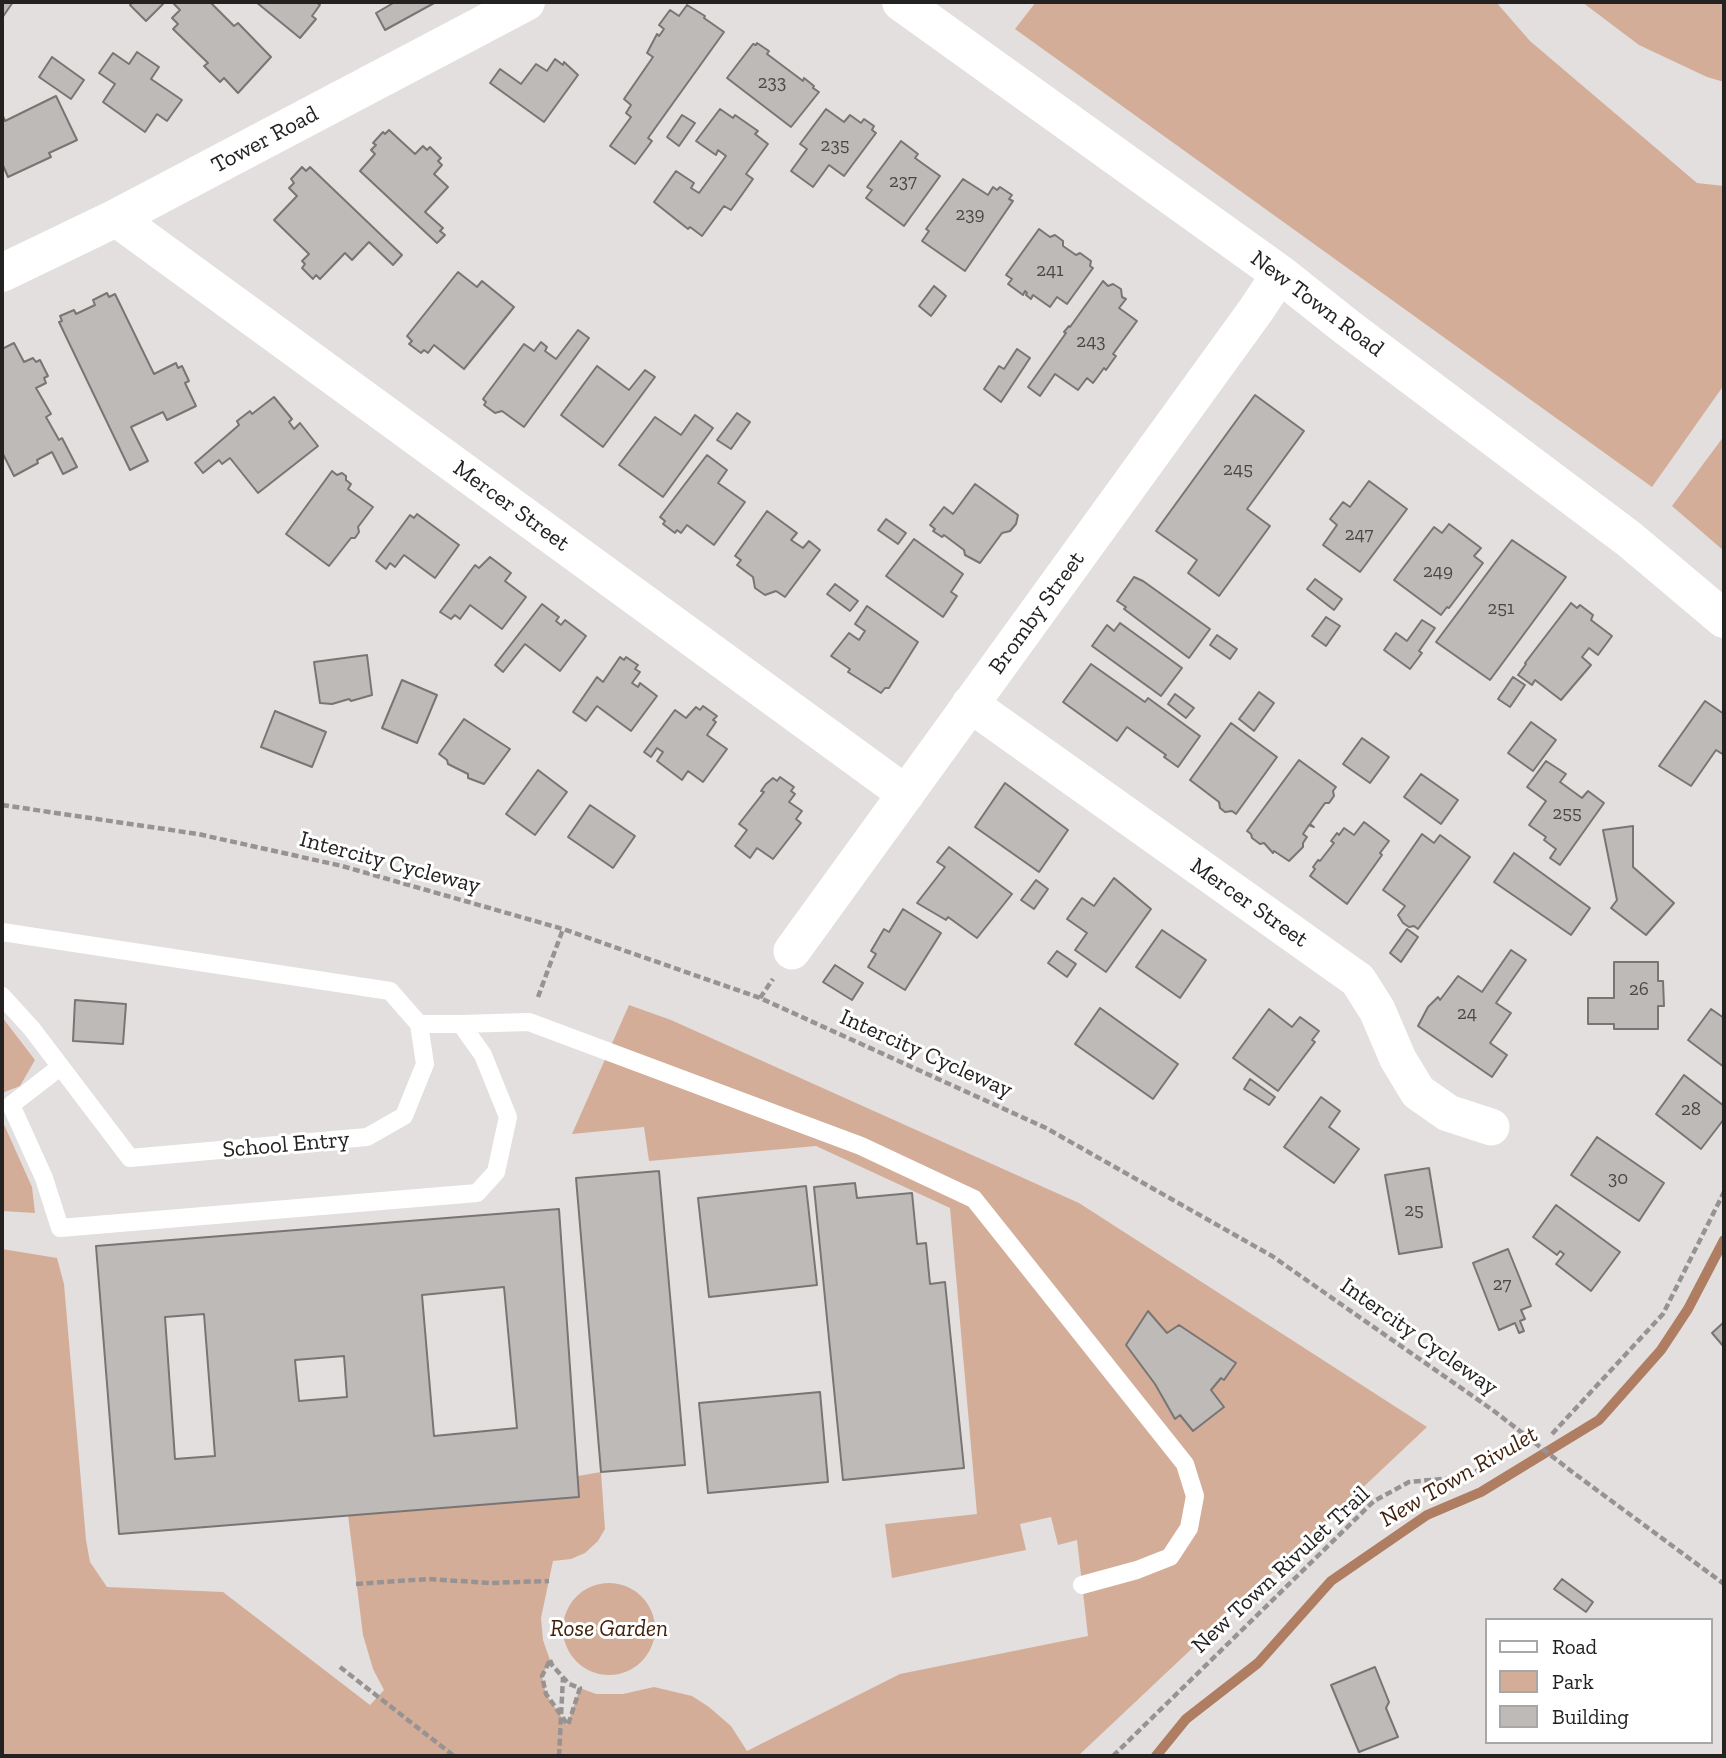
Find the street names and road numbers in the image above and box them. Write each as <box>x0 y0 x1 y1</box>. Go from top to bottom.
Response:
street label: Tower Road <box>207 100 323 180</box>
street label: New Town Road <box>1245 245 1389 363</box>
street label: Mercer Street <box>447 455 575 557</box>
street label: Bromby Street <box>983 546 1091 680</box>
street label: Intercity Cycleway <box>297 826 483 900</box>
street label: Mercer Street <box>1185 852 1313 954</box>
street label: Intercity Cycleway <box>836 1004 1016 1104</box>
street label: School Entry <box>221 1126 351 1164</box>
street label: Intercity Cycleway <box>1335 1272 1503 1402</box>
street label: New Town Rivulet Trail <box>1186 1480 1376 1660</box>

